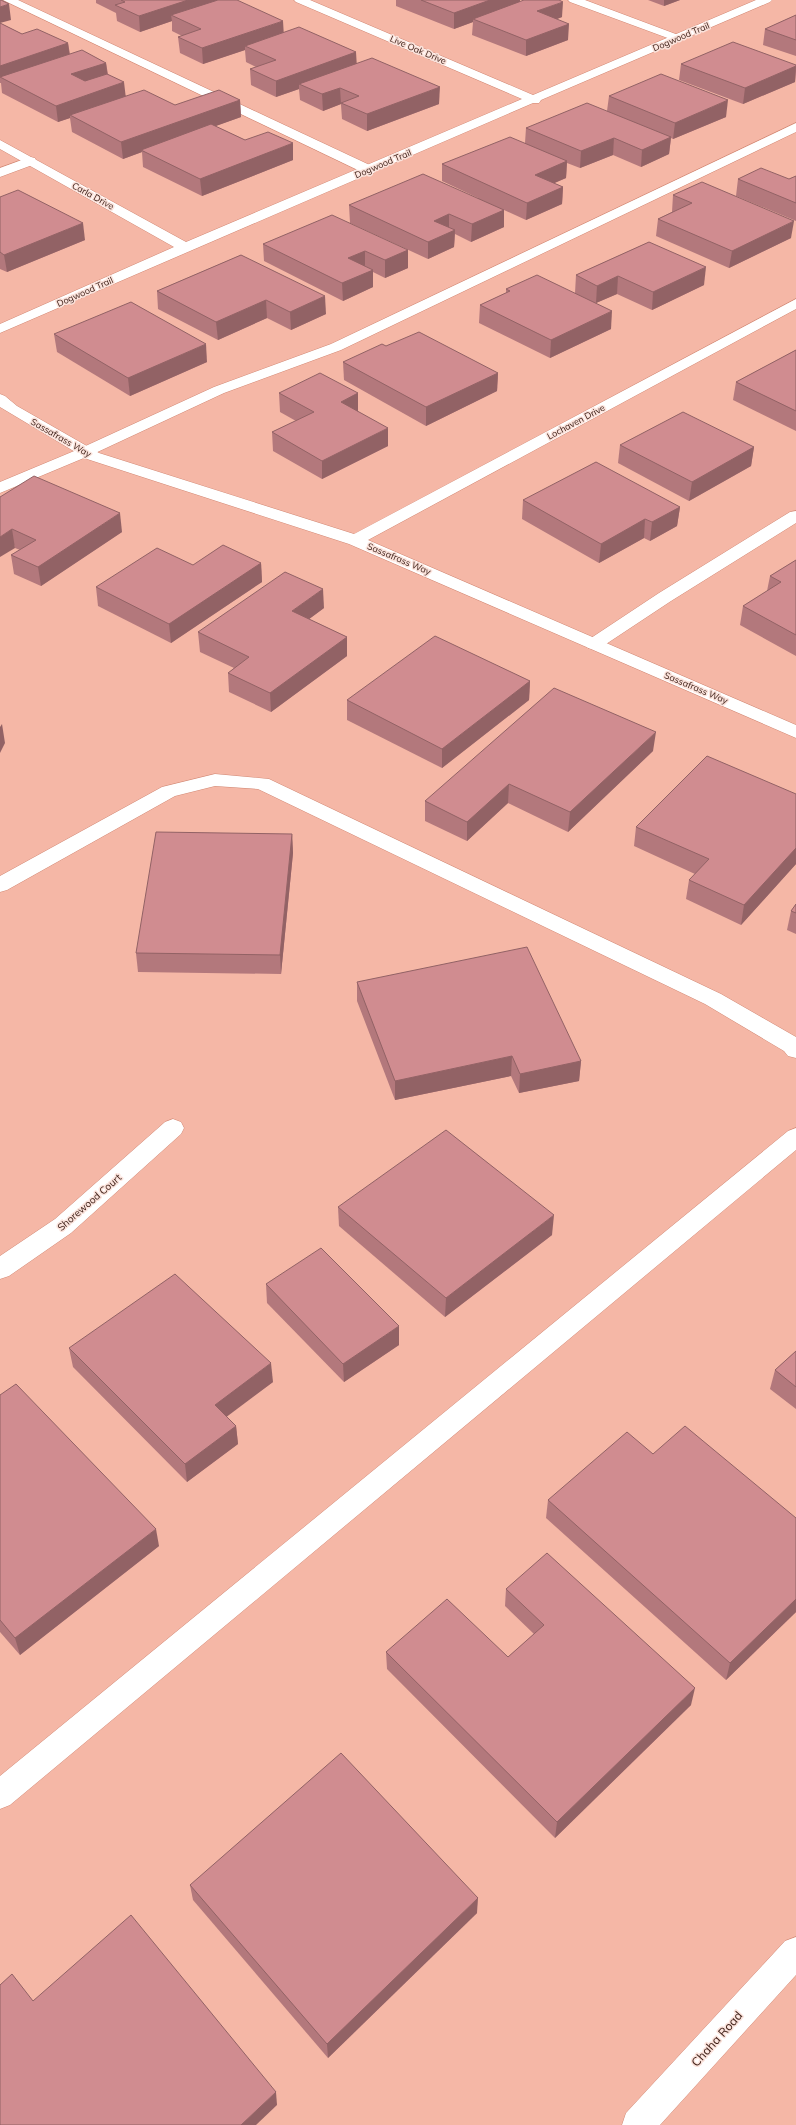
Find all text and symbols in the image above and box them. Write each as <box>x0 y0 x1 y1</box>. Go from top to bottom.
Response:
street label: Dogwood Trail <box>651 20 711 53</box>
street label: Live Oak Drive <box>388 33 448 66</box>
street label: Dogwood Trail <box>353 147 413 180</box>
street label: Carla Drive <box>70 180 116 212</box>
street label: Dogwood Trail <box>55 274 115 309</box>
street label: Lochaven Drive <box>545 402 607 441</box>
street label: Sassafrass Way <box>29 416 94 460</box>
street label: Sassafrass Way <box>365 540 433 578</box>
street label: Sassafrass Way <box>662 669 730 707</box>
street label: Shorewood Court <box>55 1171 124 1234</box>
street label: Chaha Road <box>688 2008 745 2069</box>

